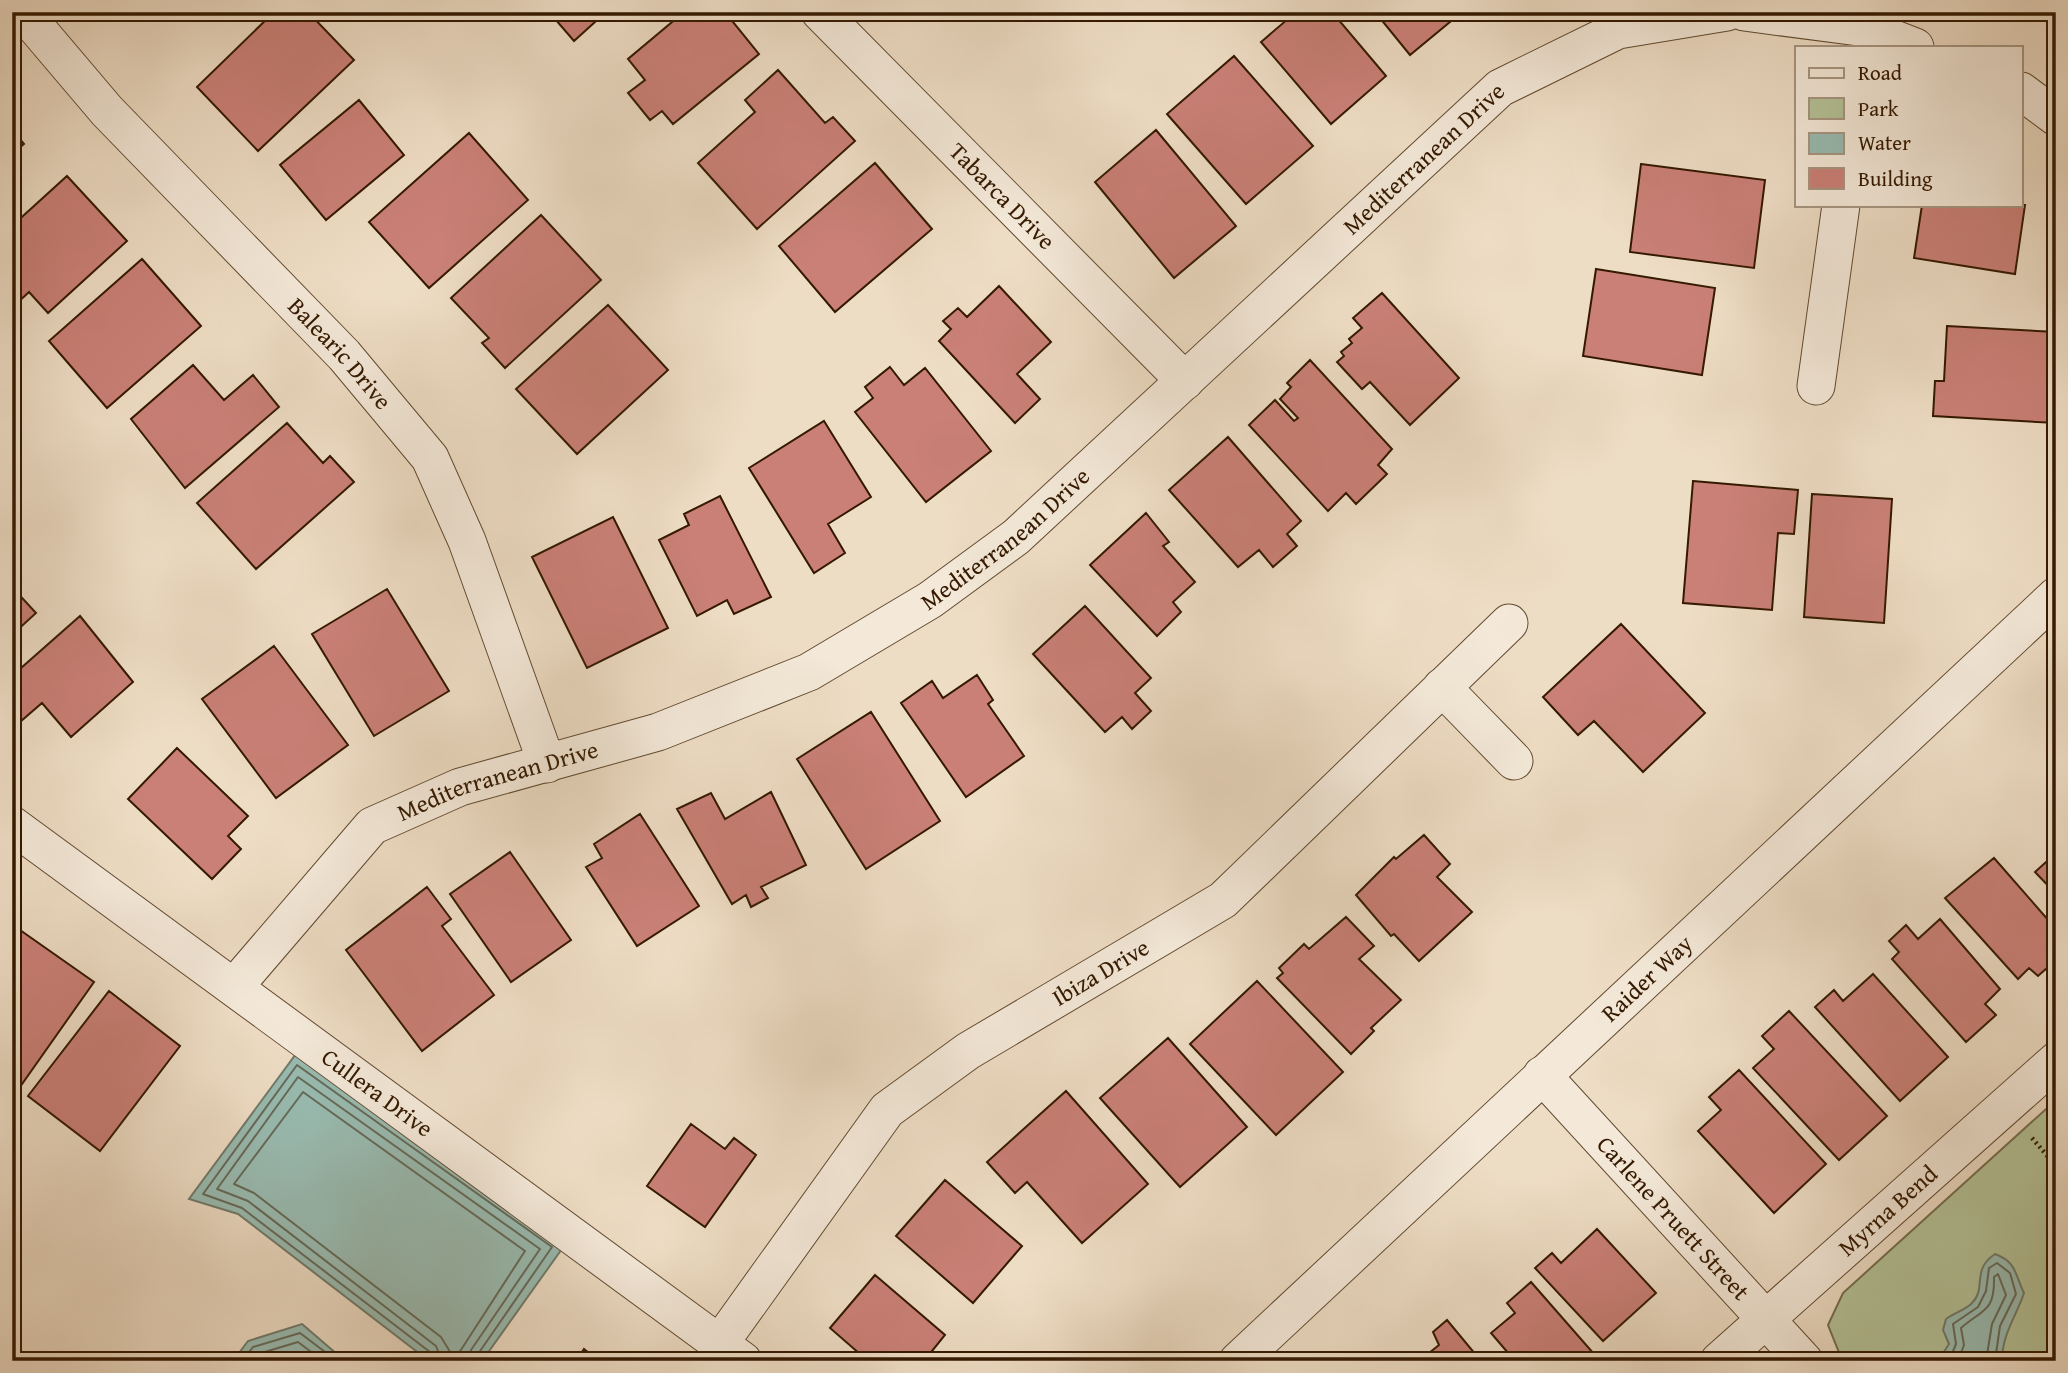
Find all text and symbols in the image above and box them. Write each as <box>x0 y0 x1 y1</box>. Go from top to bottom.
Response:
legend <box>1795 46 2022 206</box>
text: Road <box>1858 57 1903 88</box>
street label: Mediterranean Drive <box>1335 74 1512 242</box>
text: Park <box>1858 93 1899 124</box>
text: Water <box>1858 127 1911 158</box>
street label: Tabarca Drive <box>941 134 1064 257</box>
text: Building <box>1858 163 1933 194</box>
street label: Balearic Drive <box>280 289 400 417</box>
street label: Mediterranean Drive <box>913 459 1097 618</box>
street label: Mediterranean Drive <box>391 731 602 830</box>
street label: Raider Way <box>1593 926 1700 1030</box>
street label: Ibiza Drive <box>1045 930 1156 1015</box>
street label: Cullera Drive <box>314 1040 441 1145</box>
street label: Carlene Pruett Street <box>1589 1128 1758 1308</box>
street label: Myrna Bend <box>1830 1156 1945 1264</box>

